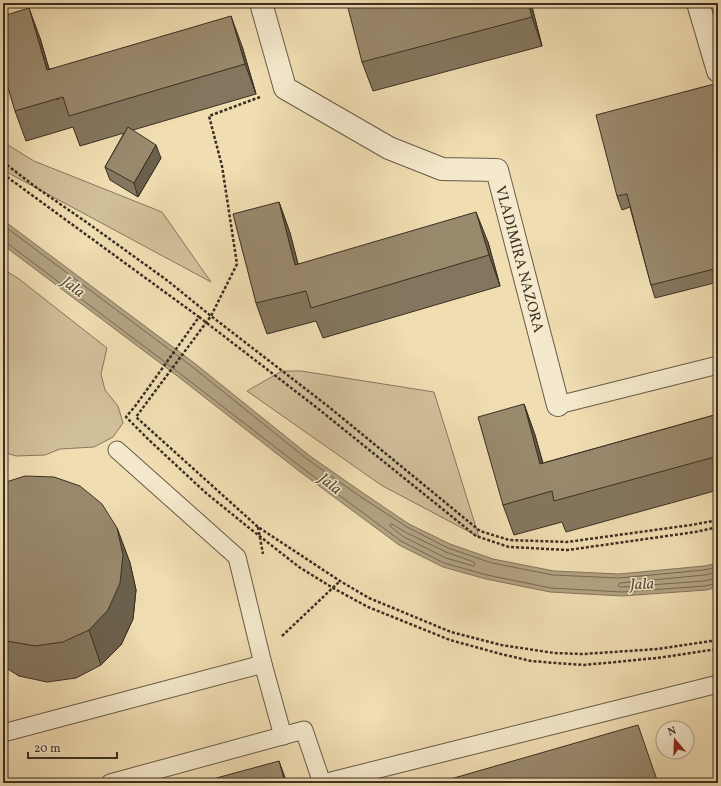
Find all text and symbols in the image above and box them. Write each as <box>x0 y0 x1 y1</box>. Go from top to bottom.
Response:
street label: VLADIMIRA NAZORA <box>489 184 548 336</box>
water label: Jala <box>55 270 89 304</box>
water label: Jala <box>312 467 346 501</box>
water label: Jala <box>628 574 655 596</box>
north arrow <box>655 720 695 760</box>
text: N <box>666 724 678 740</box>
scale bar <box>28 734 117 760</box>
text: 20 m <box>34 741 61 757</box>

